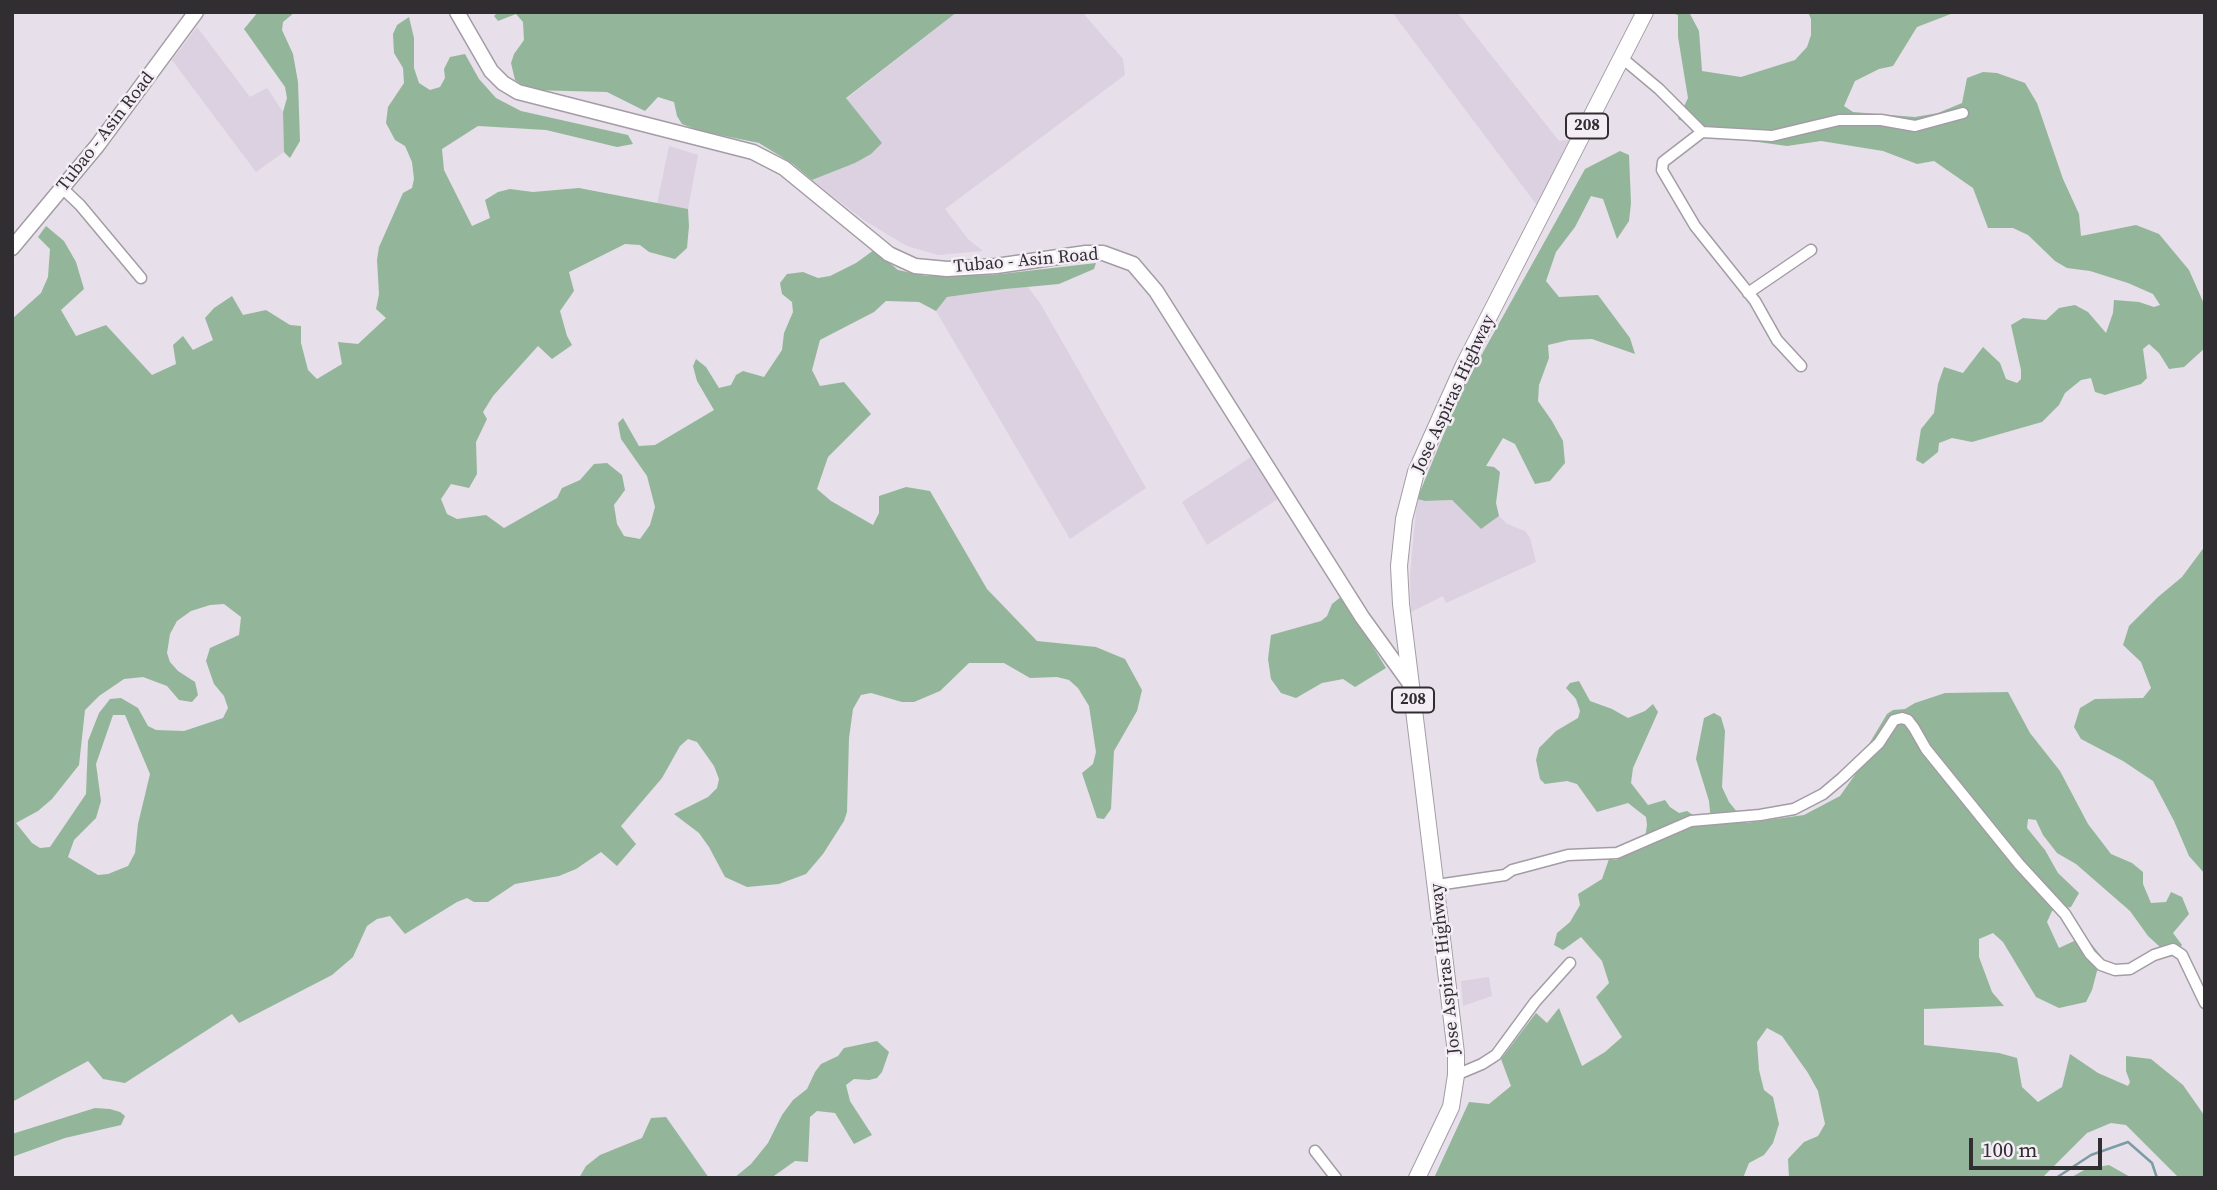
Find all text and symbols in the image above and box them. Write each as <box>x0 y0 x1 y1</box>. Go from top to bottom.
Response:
street label: Tubao - Asin Road <box>53 68 159 196</box>
road number: 208 <box>1566 114 1608 138</box>
street label: Tubao - Asin Road <box>953 244 1099 278</box>
street label: Jose Aspiras Highway <box>1408 311 1500 477</box>
road number: 208 <box>1392 688 1434 712</box>
street label: Jose Aspiras Highway <box>1426 882 1466 1056</box>
scale bar <box>1972 1124 2105 1168</box>
text: 100 m <box>1982 1135 2037 1164</box>

